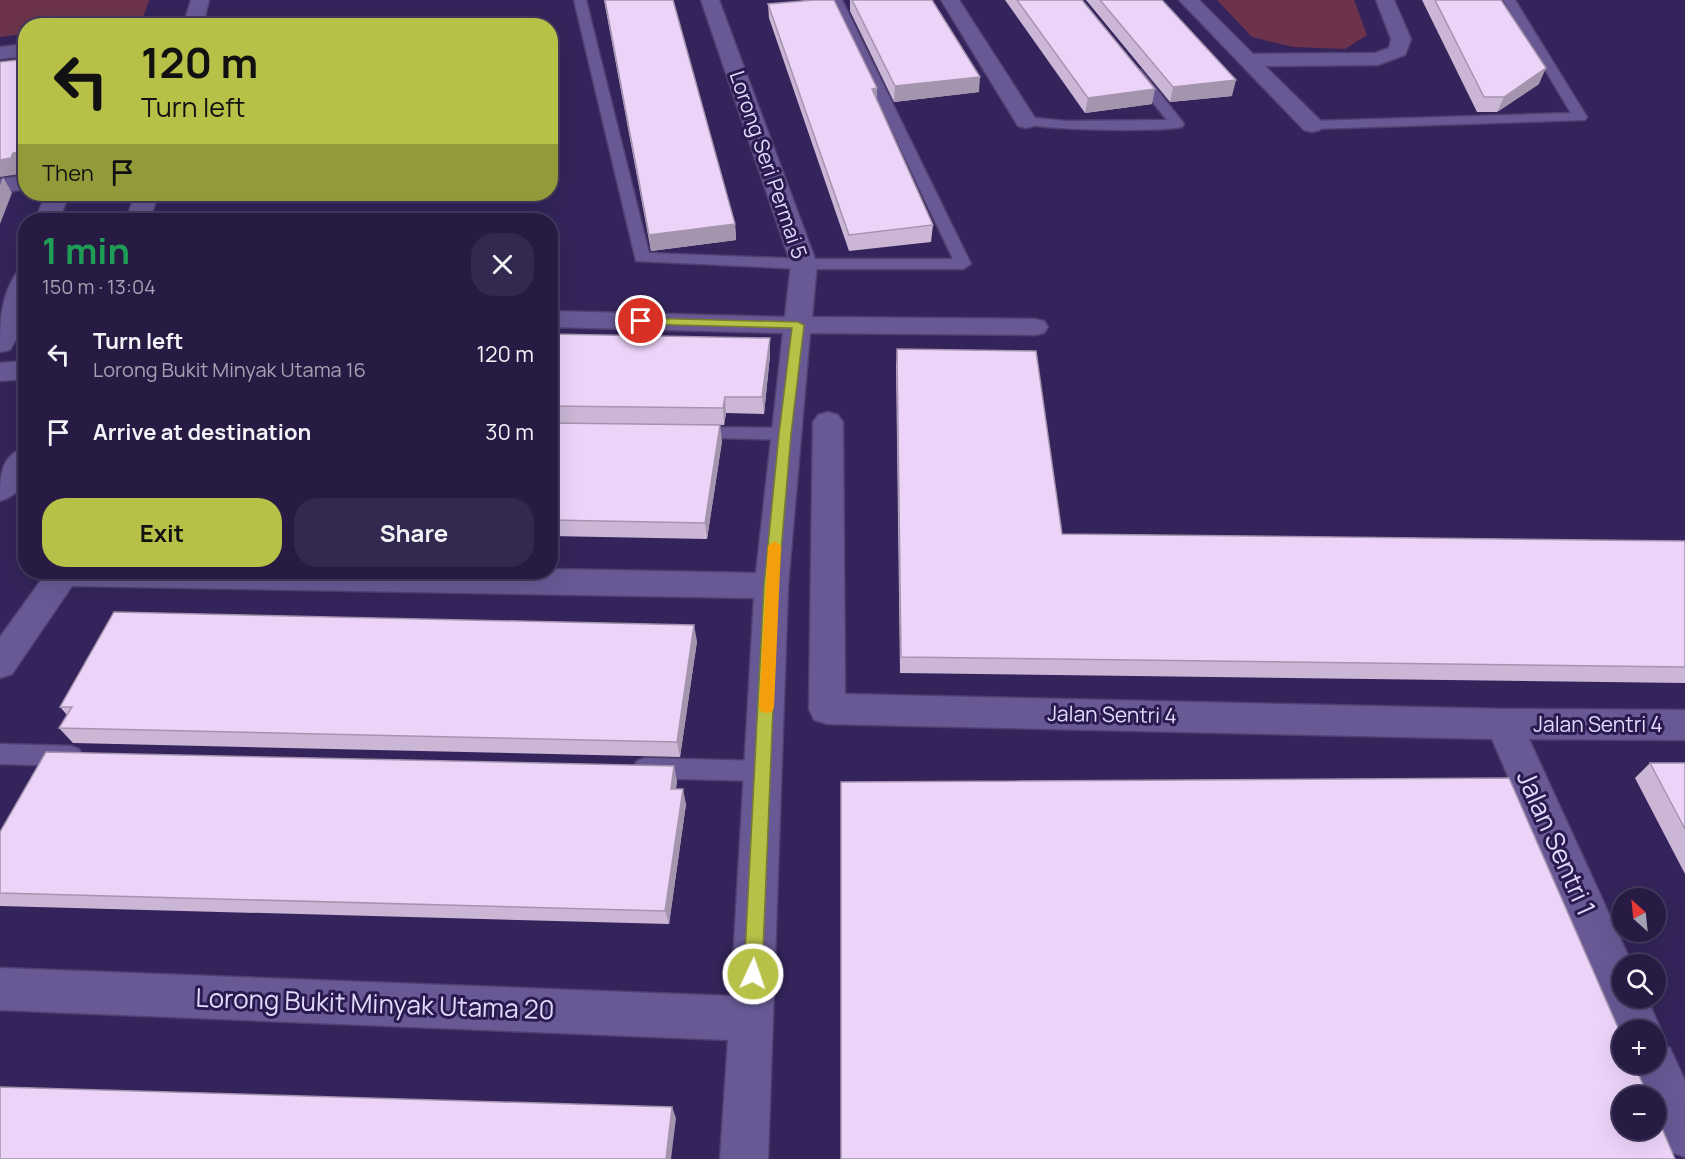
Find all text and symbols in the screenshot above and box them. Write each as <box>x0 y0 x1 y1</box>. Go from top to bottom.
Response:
text: 120 m <box>141 33 258 91</box>
icon: left <box>42 42 120 120</box>
street label: Lorong Seri Permai 5 <box>724 67 814 262</box>
text: Turn left <box>141 88 245 125</box>
icon: arrive <box>106 156 139 189</box>
text: Then <box>42 158 94 188</box>
text: 1 min <box>42 226 130 275</box>
button: close <box>471 233 534 296</box>
text: 150 m · 13:04 <box>42 273 156 300</box>
pin <box>615 295 666 346</box>
icon: arrive <box>624 304 657 337</box>
text: Turn left <box>93 326 183 356</box>
icon: left <box>42 338 75 371</box>
text: 120 m <box>476 339 534 369</box>
text: Lorong Bukit Minyak Utama 16 <box>93 356 366 383</box>
icon: arrive <box>42 416 75 449</box>
text: Arrive at destination <box>93 417 311 447</box>
text: 30 m <box>485 417 534 447</box>
button: Exit <box>42 498 282 567</box>
button: Share <box>294 498 534 567</box>
street label: Jalan Sentri 4 <box>1047 699 1177 729</box>
street label: Jalan Sentri 4 <box>1533 710 1663 738</box>
street label: Jalan Sentri 1 <box>1509 764 1605 921</box>
north arrow <box>1612 888 1666 942</box>
map controls <box>1612 888 1666 1140</box>
position arrow <box>721 942 785 1006</box>
button: search <box>1612 954 1666 1008</box>
street label: Lorong Bukit Minyak Utama 20 <box>195 979 555 1027</box>
button: + <box>1612 1020 1666 1074</box>
button: − <box>1612 1086 1666 1140</box>

